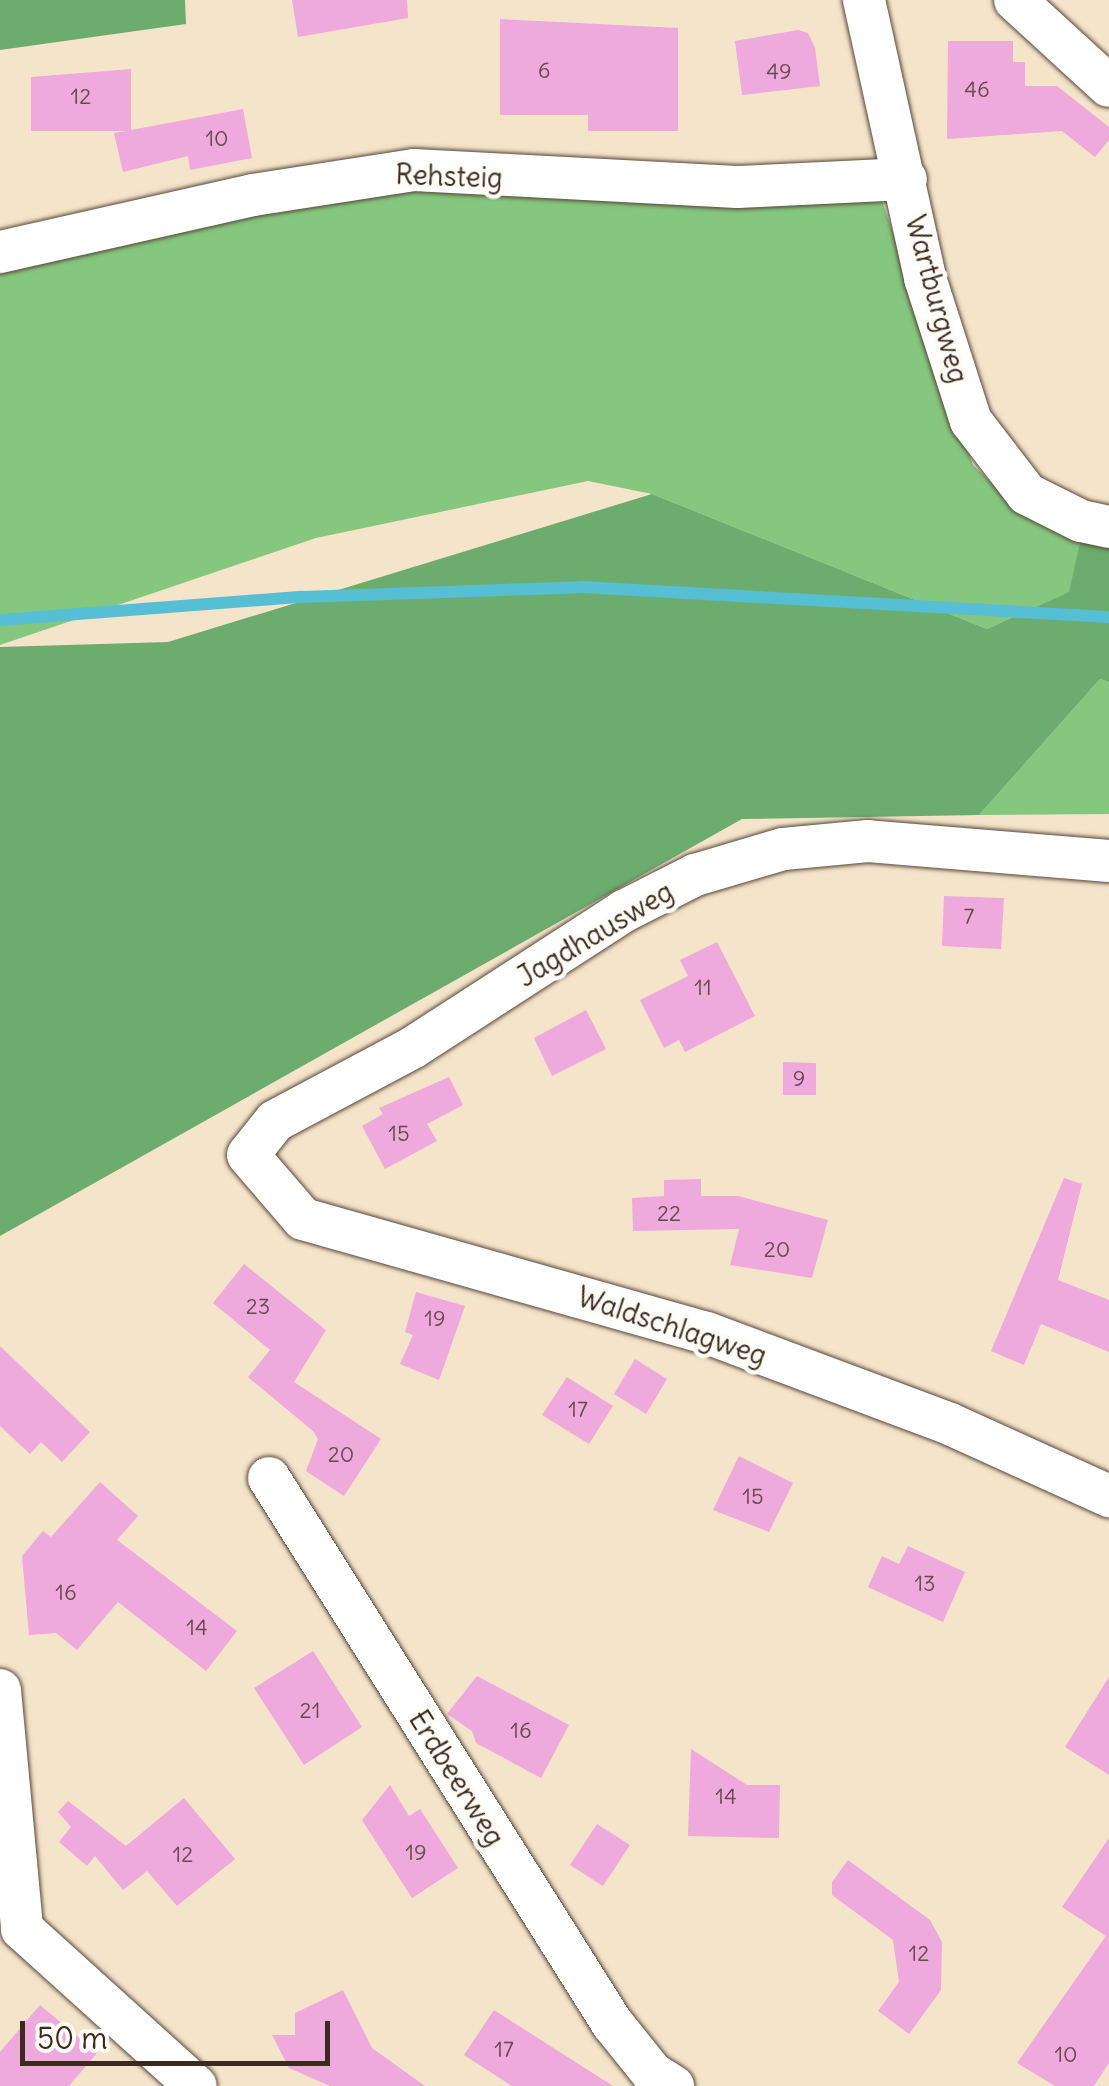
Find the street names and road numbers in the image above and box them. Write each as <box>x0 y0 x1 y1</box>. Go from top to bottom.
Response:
street label: Rehsteig <box>395 157 503 195</box>
street label: Wartburgweg <box>898 211 976 387</box>
street label: Jagdhausweg <box>511 874 679 994</box>
street label: Waldschlagweg <box>573 1280 771 1372</box>
street label: Erdbeerweg <box>402 1704 512 1852</box>

